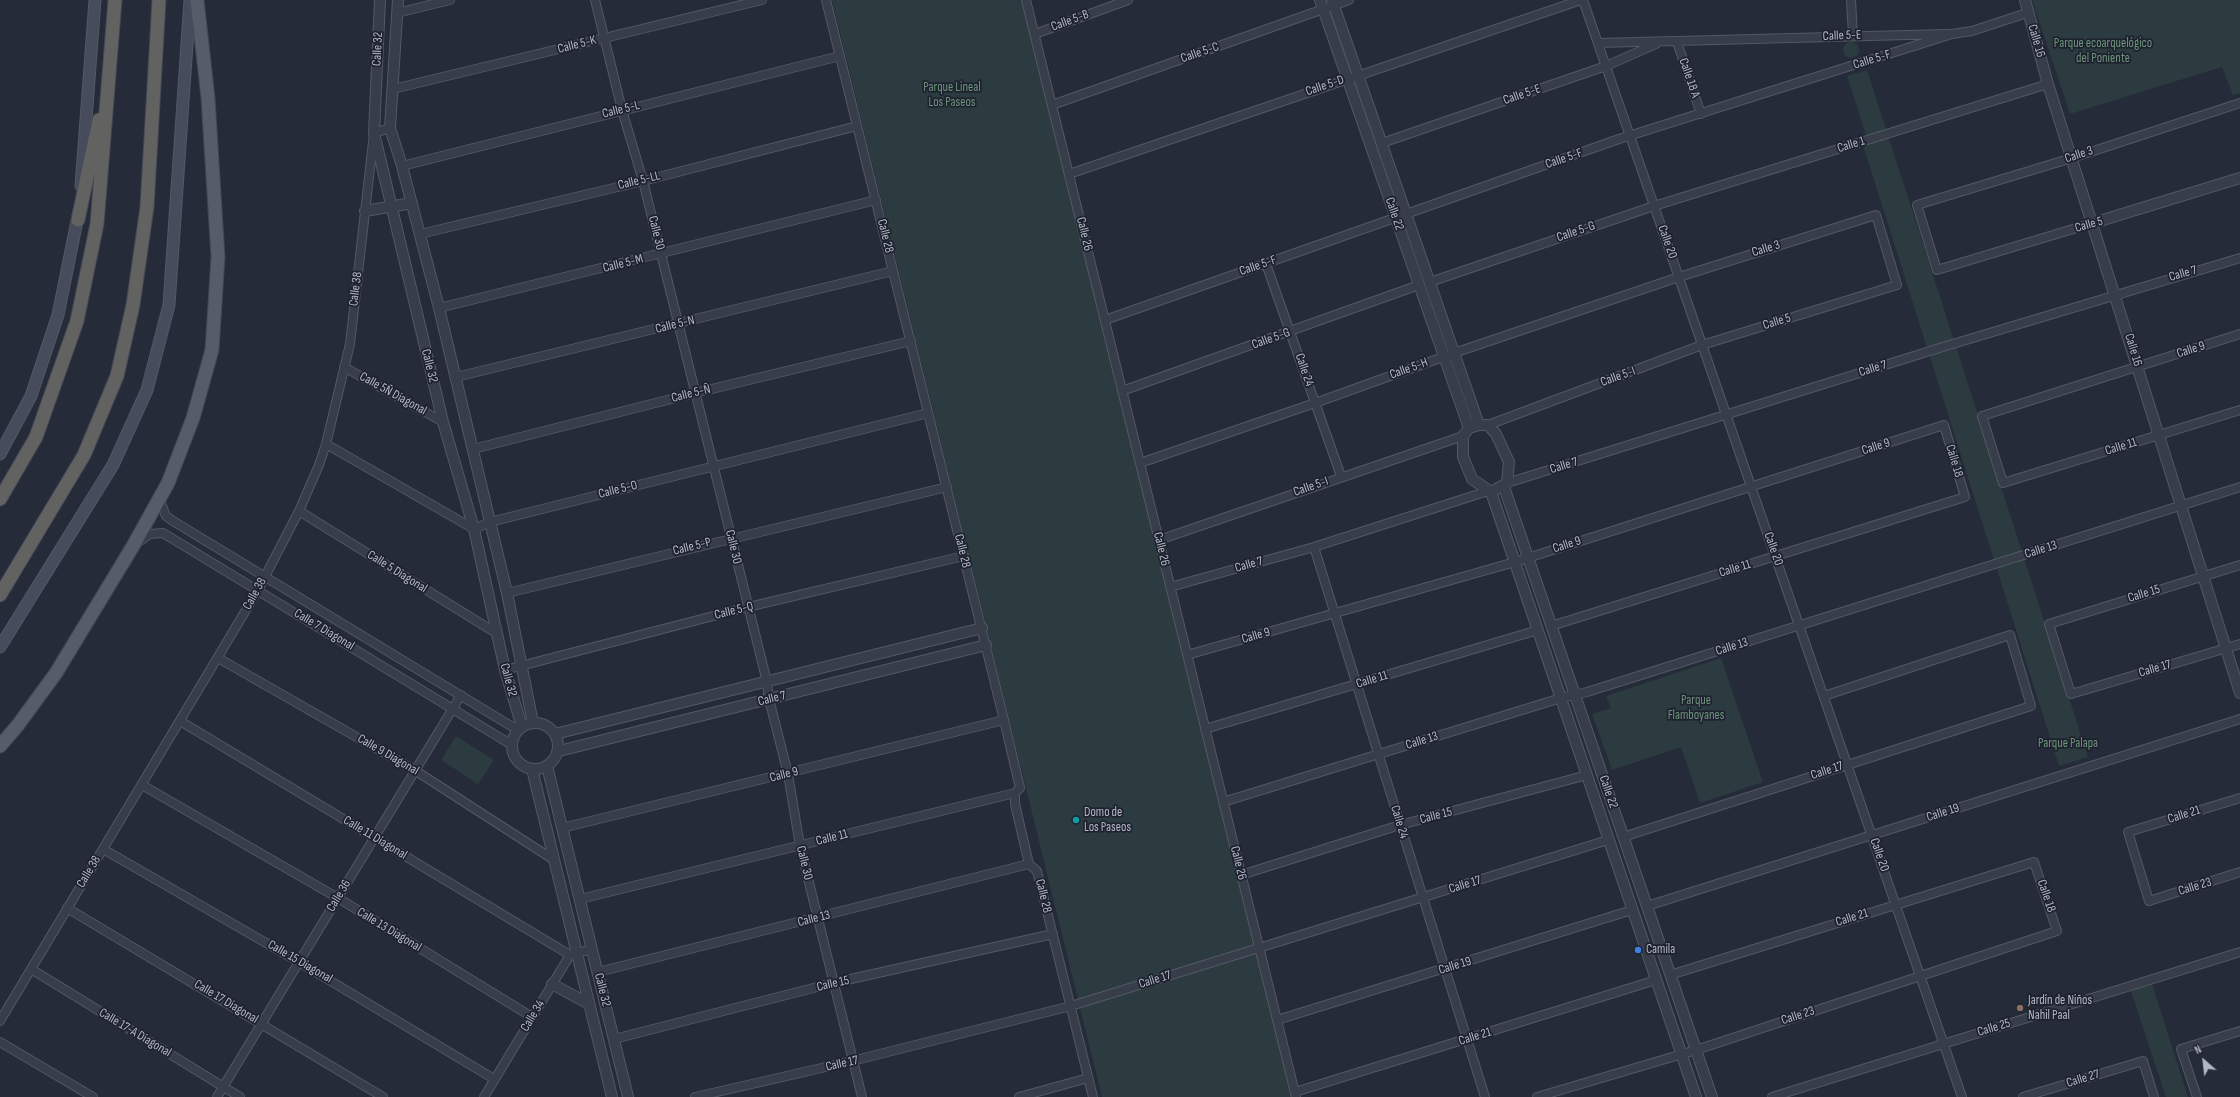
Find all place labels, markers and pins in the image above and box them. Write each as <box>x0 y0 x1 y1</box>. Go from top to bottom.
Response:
place label: Domo de Los Paseos <box>1084 805 1131 836</box>
marker: Domo de Los Paseos <box>1071 815 1081 825</box>
place label: Camila <box>1646 942 1675 958</box>
marker: Camila <box>1633 945 1643 955</box>
place label: Jardín de Niños Nahil Paal <box>2028 993 2092 1024</box>
marker: Jardín de Niños Nahil Paal <box>2015 1003 2025 1013</box>

